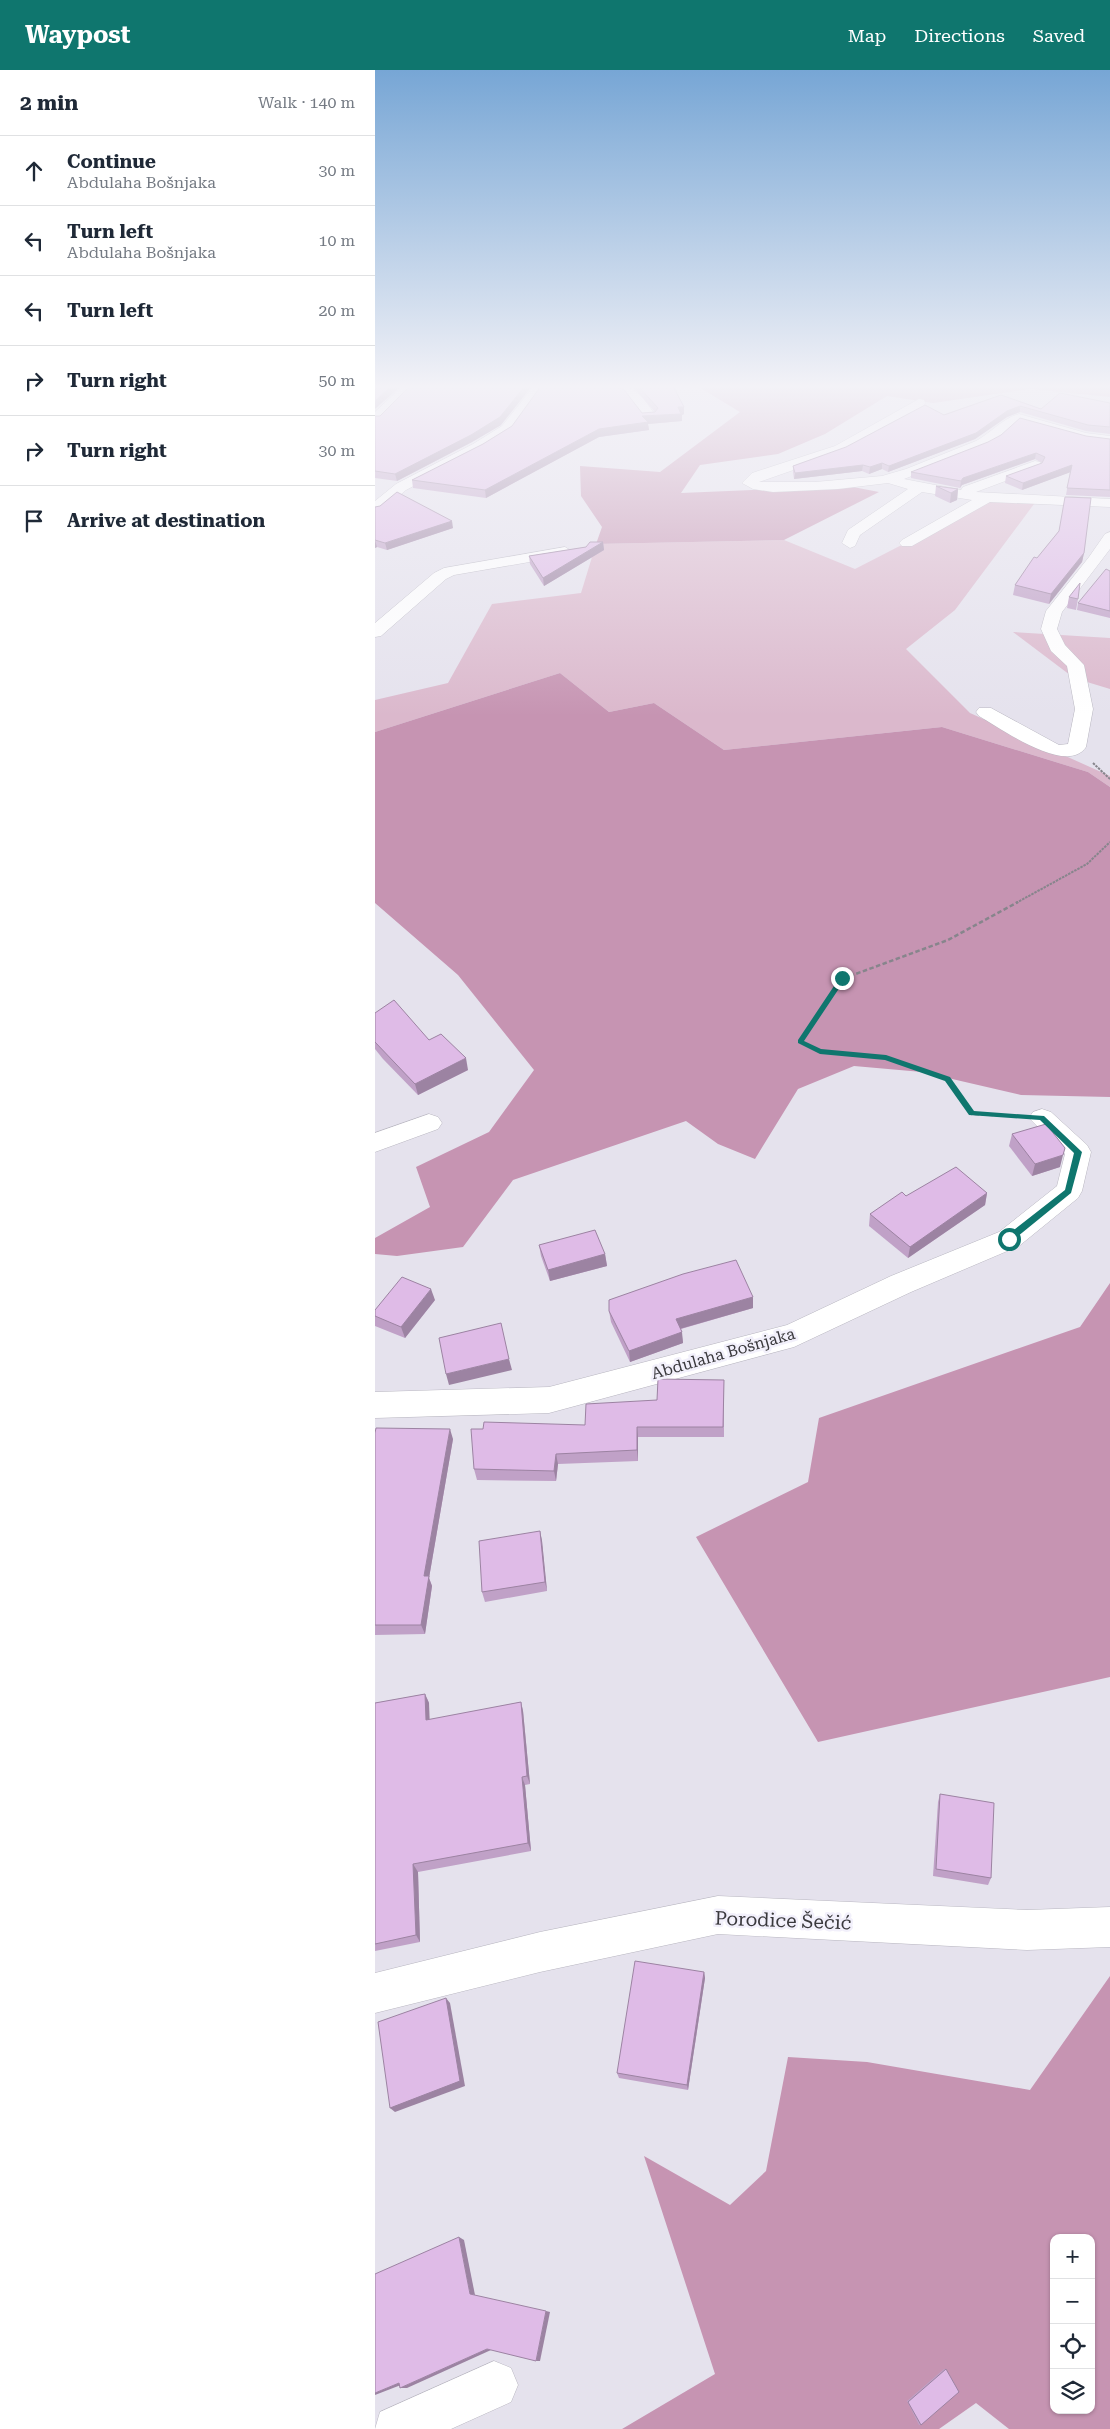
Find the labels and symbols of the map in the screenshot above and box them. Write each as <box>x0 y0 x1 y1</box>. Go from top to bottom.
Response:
route end <box>831 967 854 990</box>
route start <box>998 1228 1021 1251</box>
street label: Abdulaha Bošnjaka <box>649 1324 798 1383</box>
street label: Porodice Šečić <box>714 1907 852 1934</box>

